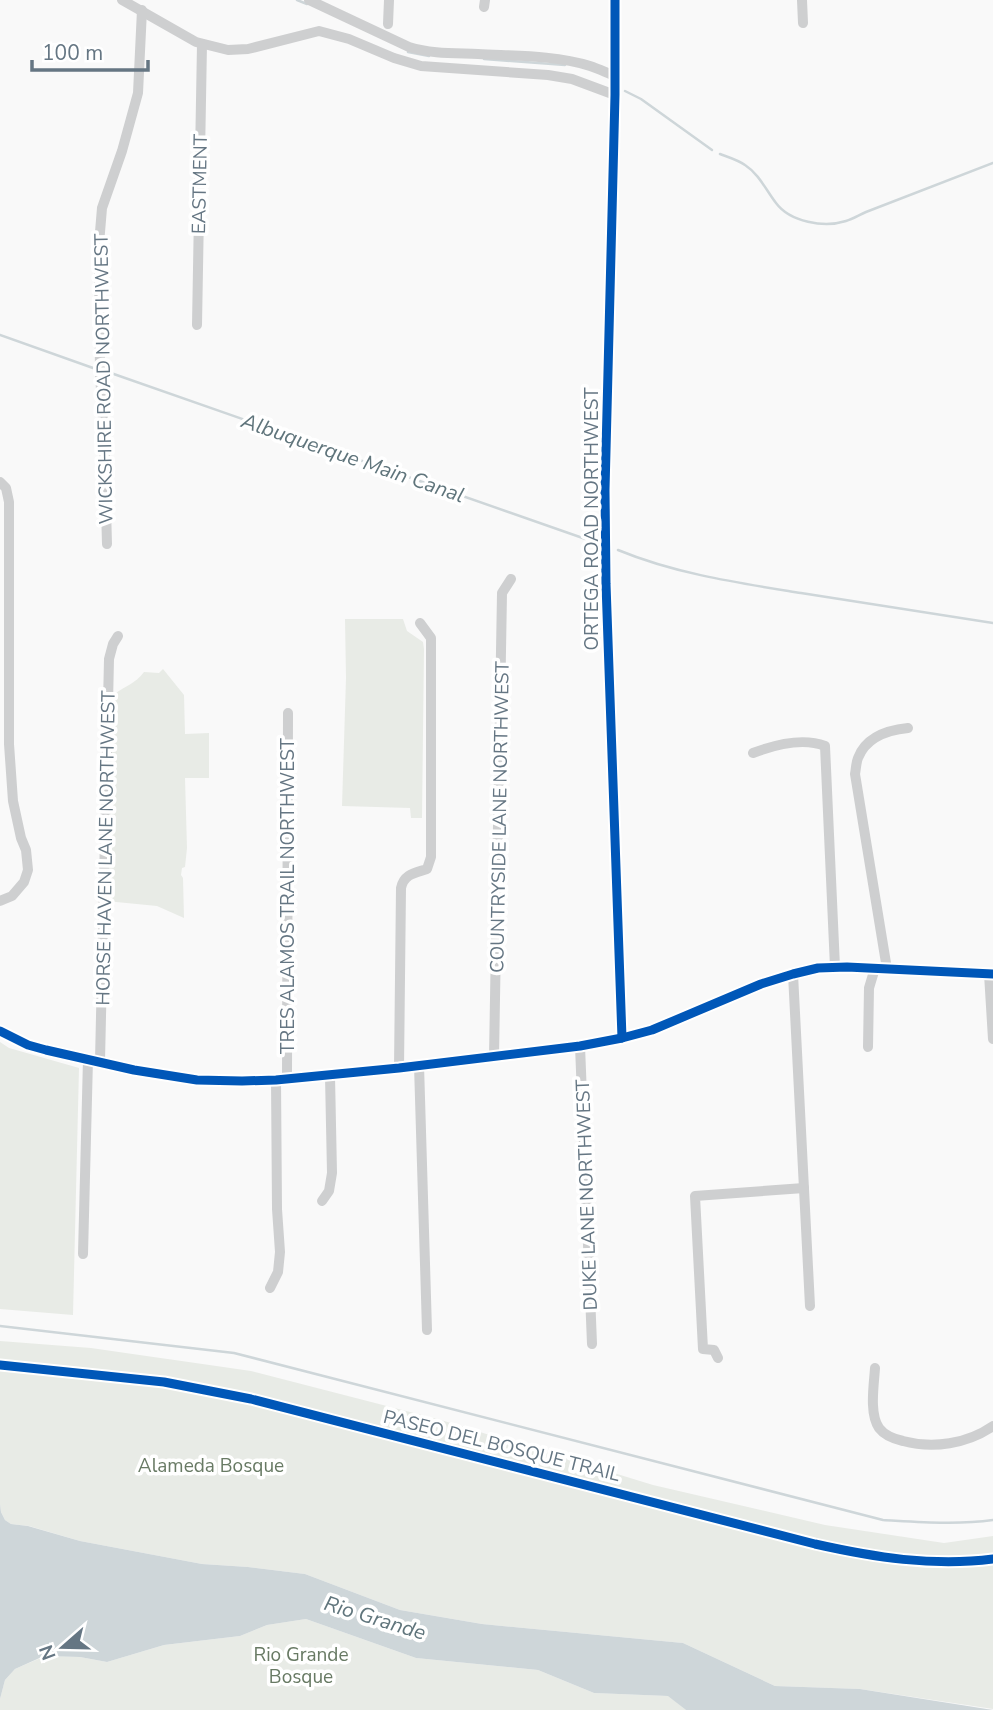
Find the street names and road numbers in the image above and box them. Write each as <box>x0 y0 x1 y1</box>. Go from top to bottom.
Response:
street label: EASTMENT <box>186 133 214 234</box>
street label: WICKSHIRE ROAD NORTHWEST <box>88 233 120 525</box>
street label: ORTEGA ROAD NORTHWEST <box>579 387 605 651</box>
street label: COUNTRYSIDE LANE NORTHWEST <box>484 660 516 973</box>
street label: HORSE HAVEN LANE NORTHWEST <box>90 690 122 1006</box>
street label: TRES ALAMOS TRAIL NORTHWEST <box>275 737 301 1054</box>
street label: DUKE LANE NORTHWEST <box>570 1078 604 1311</box>
street label: PASEO DEL BOSQUE TRAIL <box>381 1404 624 1488</box>

